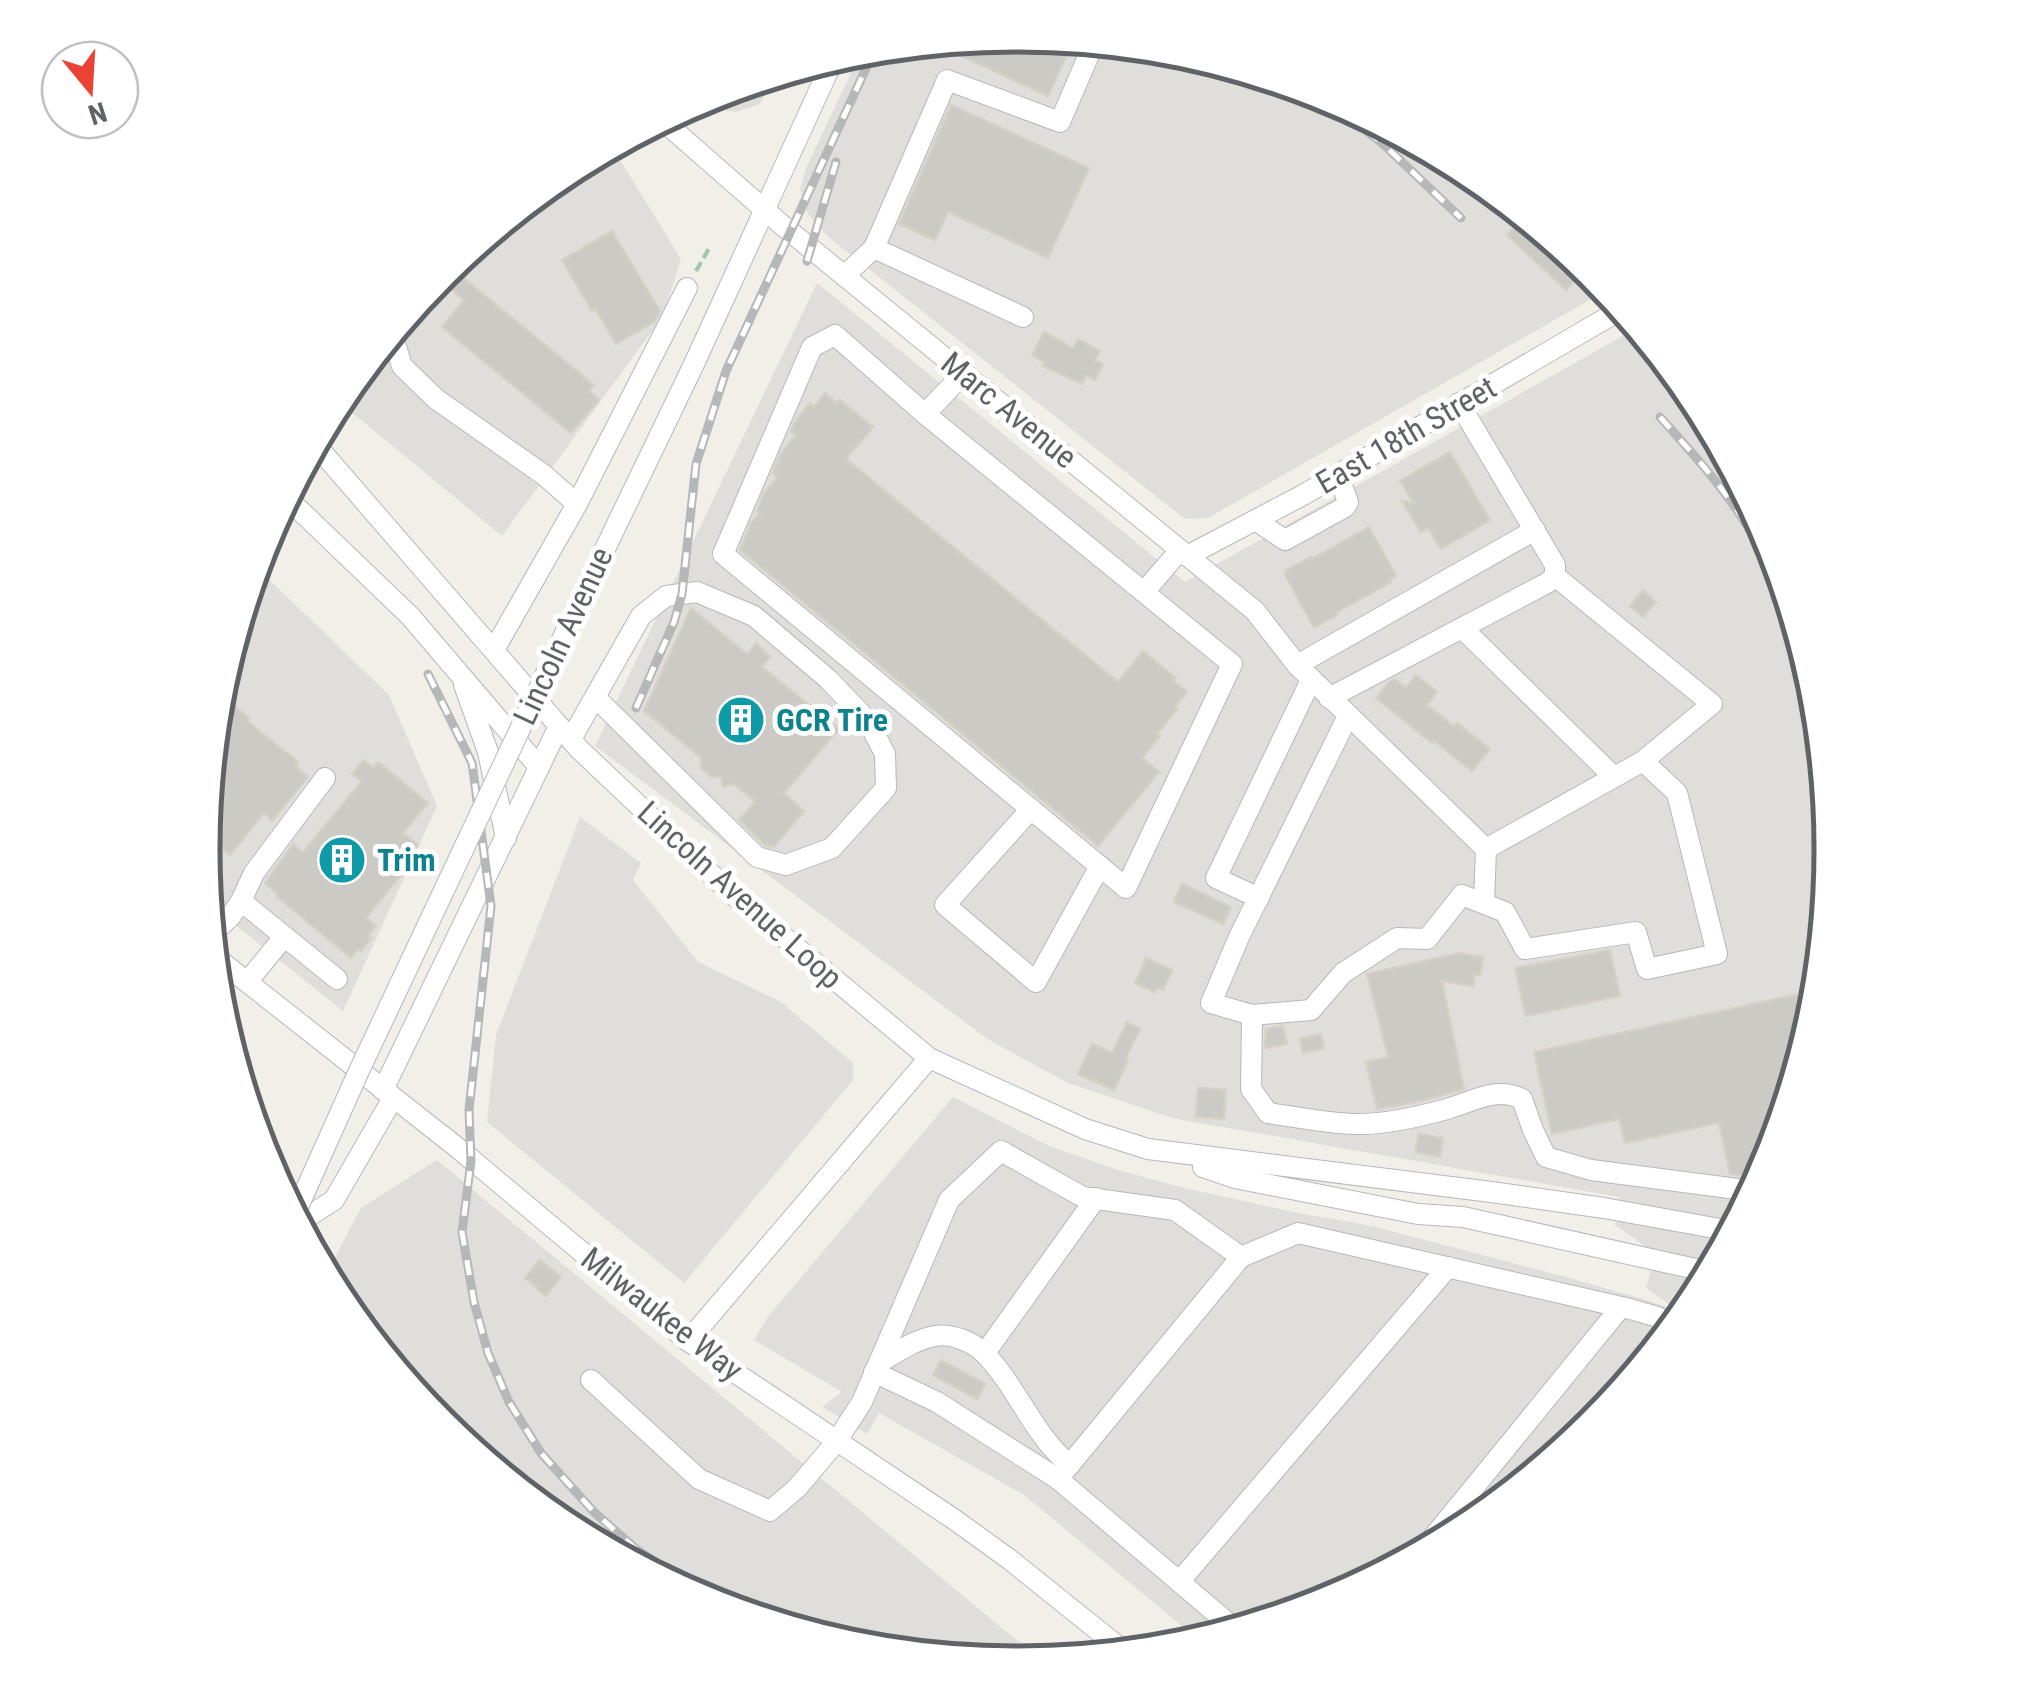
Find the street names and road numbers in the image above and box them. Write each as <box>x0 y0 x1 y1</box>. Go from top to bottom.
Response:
street label: Marc Avenue <box>934 344 1084 476</box>
street label: East 18th Street <box>1309 368 1503 502</box>
street label: Lincoln Avenue <box>505 541 621 731</box>
street label: Lincoln Avenue Loop <box>630 793 850 997</box>
street label: Milwaukee Way <box>574 1239 750 1389</box>

